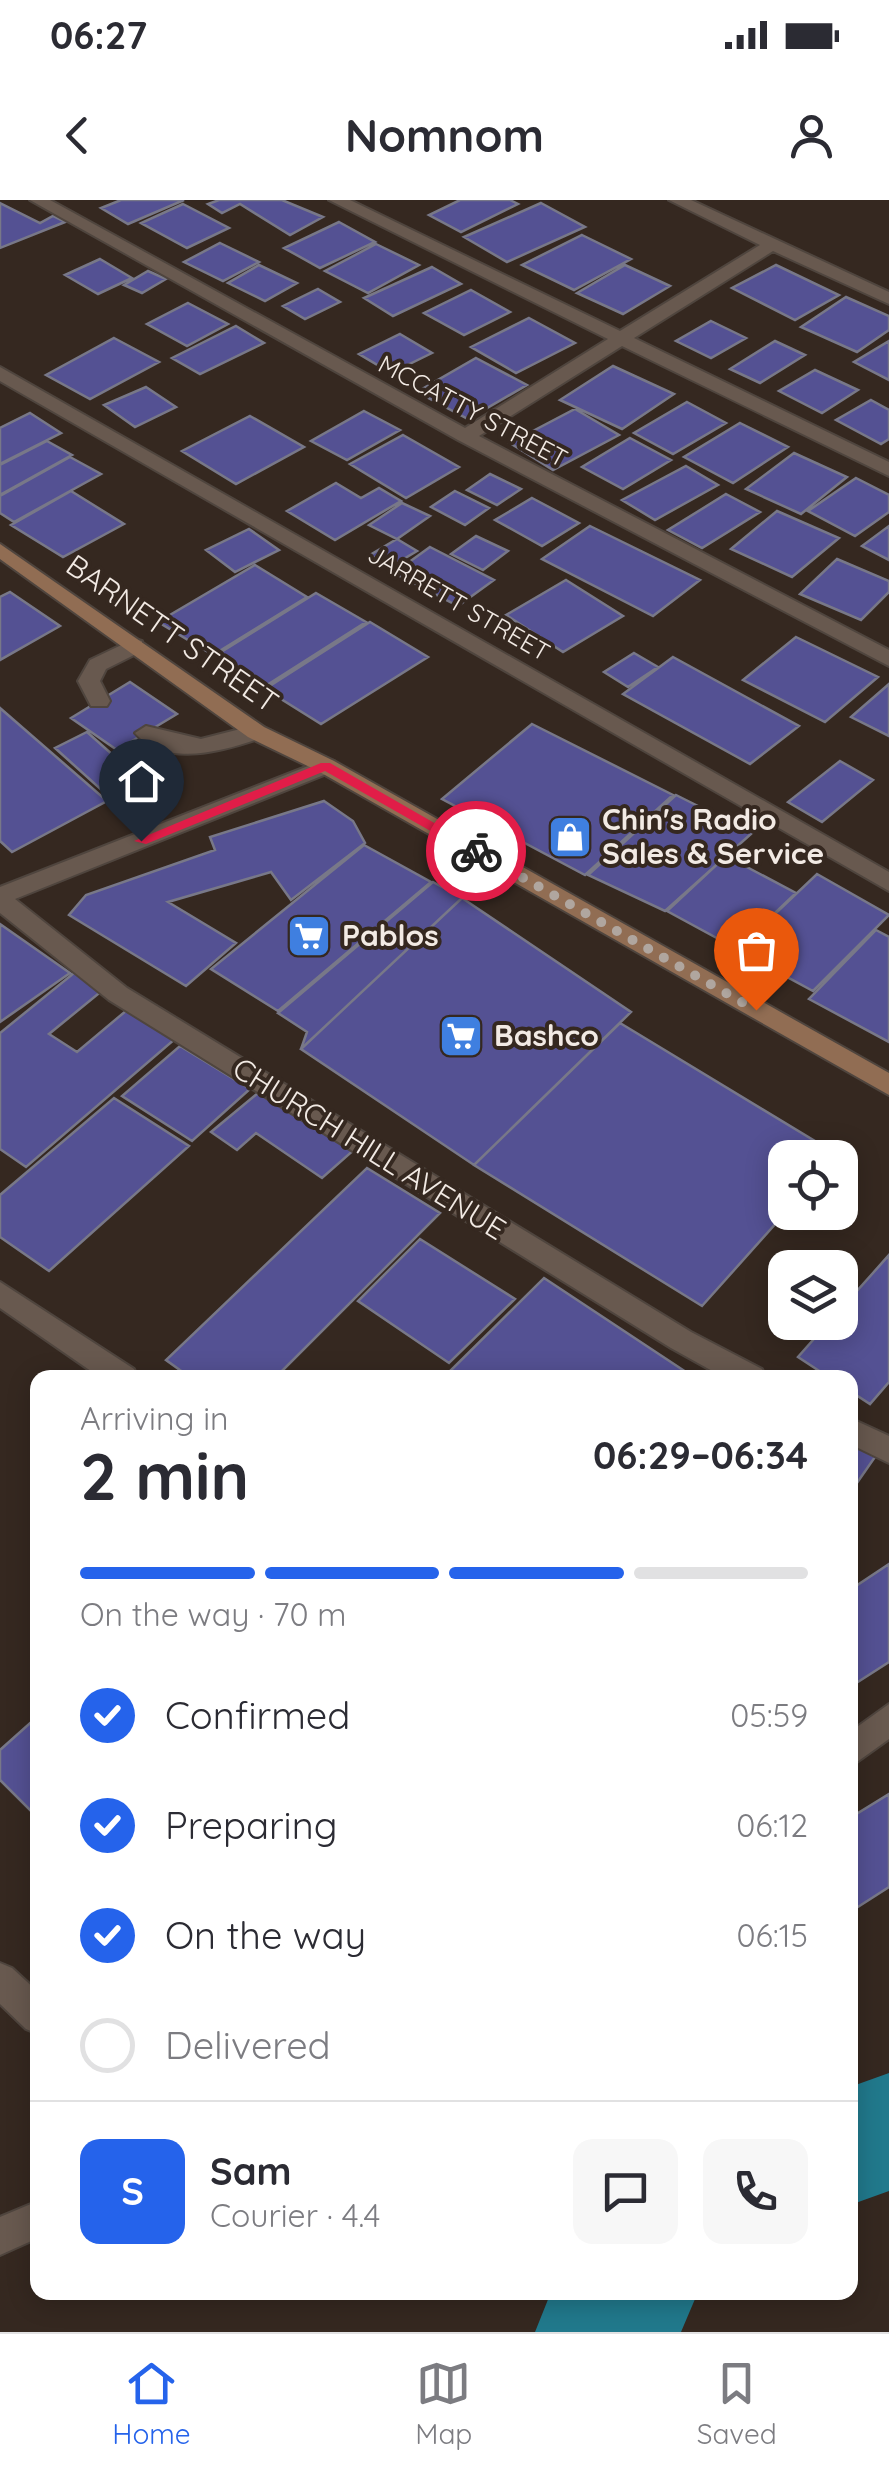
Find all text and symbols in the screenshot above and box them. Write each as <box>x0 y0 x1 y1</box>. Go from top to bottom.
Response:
text: 06:27 <box>50 11 147 59</box>
text: Nomnom <box>345 107 544 163</box>
icon: back <box>50 108 105 163</box>
icon: person <box>784 108 839 163</box>
street label: MCCATTY STREET <box>373 348 573 473</box>
street label: JARRETT STREET <box>363 538 556 667</box>
street label: BARNETT STREET <box>59 546 286 721</box>
pin <box>99 739 184 842</box>
icon: home <box>114 754 169 809</box>
place label: Chin's Radio Sales & Service <box>602 800 824 872</box>
courier <box>426 801 526 901</box>
shop icon: Chin's Radio Sales & Service <box>547 814 593 860</box>
icon: bike <box>449 824 504 879</box>
pin <box>714 908 799 1011</box>
supermarket icon: Pablos <box>286 913 332 959</box>
place label: Pablos <box>342 916 439 954</box>
icon: bag <box>729 923 784 978</box>
supermarket icon: Bashco <box>438 1013 484 1059</box>
place label: Bashco <box>494 1016 599 1054</box>
street label: CHURCH HILL AVENUE <box>226 1049 513 1248</box>
map controls <box>768 1140 858 1340</box>
button: locate <box>768 1140 858 1230</box>
button: layers <box>768 1250 858 1340</box>
text: Arriving in <box>80 1398 229 1438</box>
text: 06:29–06:34 <box>593 1431 808 1479</box>
text: 2 min <box>80 1435 249 1516</box>
text: On the way · 70 m <box>80 1594 346 1634</box>
icon: check <box>80 1688 135 1743</box>
text: Confirmed <box>165 1691 350 1739</box>
text: 05:59 <box>730 1695 808 1735</box>
icon: check <box>80 1798 135 1853</box>
text: Preparing <box>165 1801 337 1849</box>
text: 06:12 <box>736 1805 808 1845</box>
icon: check <box>80 1908 135 1963</box>
text: On the way <box>165 1911 366 1959</box>
text: 06:15 <box>736 1915 808 1955</box>
text: Delivered <box>165 2021 331 2069</box>
button: chat <box>573 2139 678 2244</box>
button: phone <box>703 2139 808 2244</box>
text: Sam <box>210 2147 292 2195</box>
text: S <box>121 2167 144 2215</box>
text: Courier · 4.4 <box>210 2195 380 2235</box>
tab: Home <box>112 2356 191 2451</box>
tab: Map <box>415 2356 472 2451</box>
tab: Saved <box>697 2356 777 2451</box>

